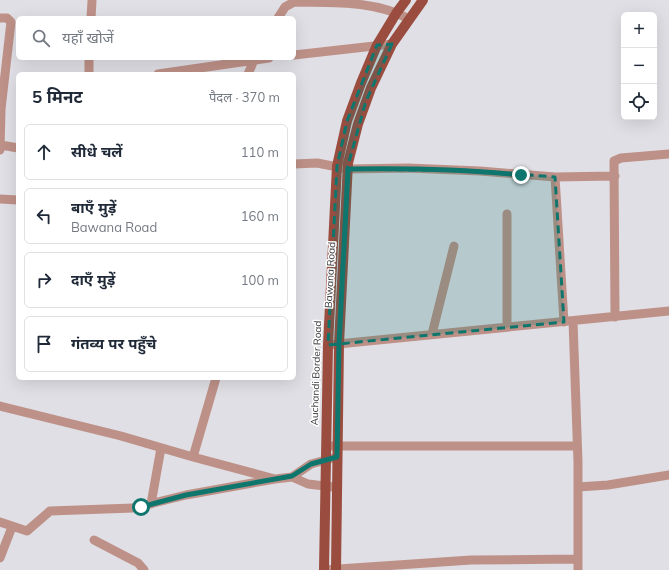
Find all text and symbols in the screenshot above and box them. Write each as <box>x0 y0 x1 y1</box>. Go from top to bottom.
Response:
map controls <box>621 12 657 120</box>
button: + <box>621 12 657 48</box>
search box <box>16 16 296 60</box>
icon: search <box>30 27 52 49</box>
text: यहाँ खोजें <box>62 28 114 47</box>
button: − <box>621 48 657 84</box>
button: locate <box>621 84 657 120</box>
text: 5 मिनट <box>32 86 83 107</box>
text: पैदल · 370 m <box>209 89 280 105</box>
icon: ahead <box>33 141 55 163</box>
text: सीधे चलें <box>71 142 122 161</box>
text: 110 m <box>241 144 279 160</box>
route end <box>512 166 530 184</box>
text: बाएँ मुड़ें <box>71 198 116 217</box>
icon: left <box>33 205 55 227</box>
text: 160 m <box>241 208 279 224</box>
text: Bawana Road <box>71 219 157 235</box>
street label: Bawana Road <box>322 242 338 308</box>
icon: right <box>33 269 55 291</box>
text: दाएँ मुड़ें <box>71 270 115 289</box>
text: 100 m <box>241 272 279 288</box>
street label: Auchandi Border Road <box>308 320 324 426</box>
icon: arrive <box>33 333 55 355</box>
text: गंतव्य पर पहुँचे <box>71 334 156 353</box>
route start <box>132 498 150 516</box>

